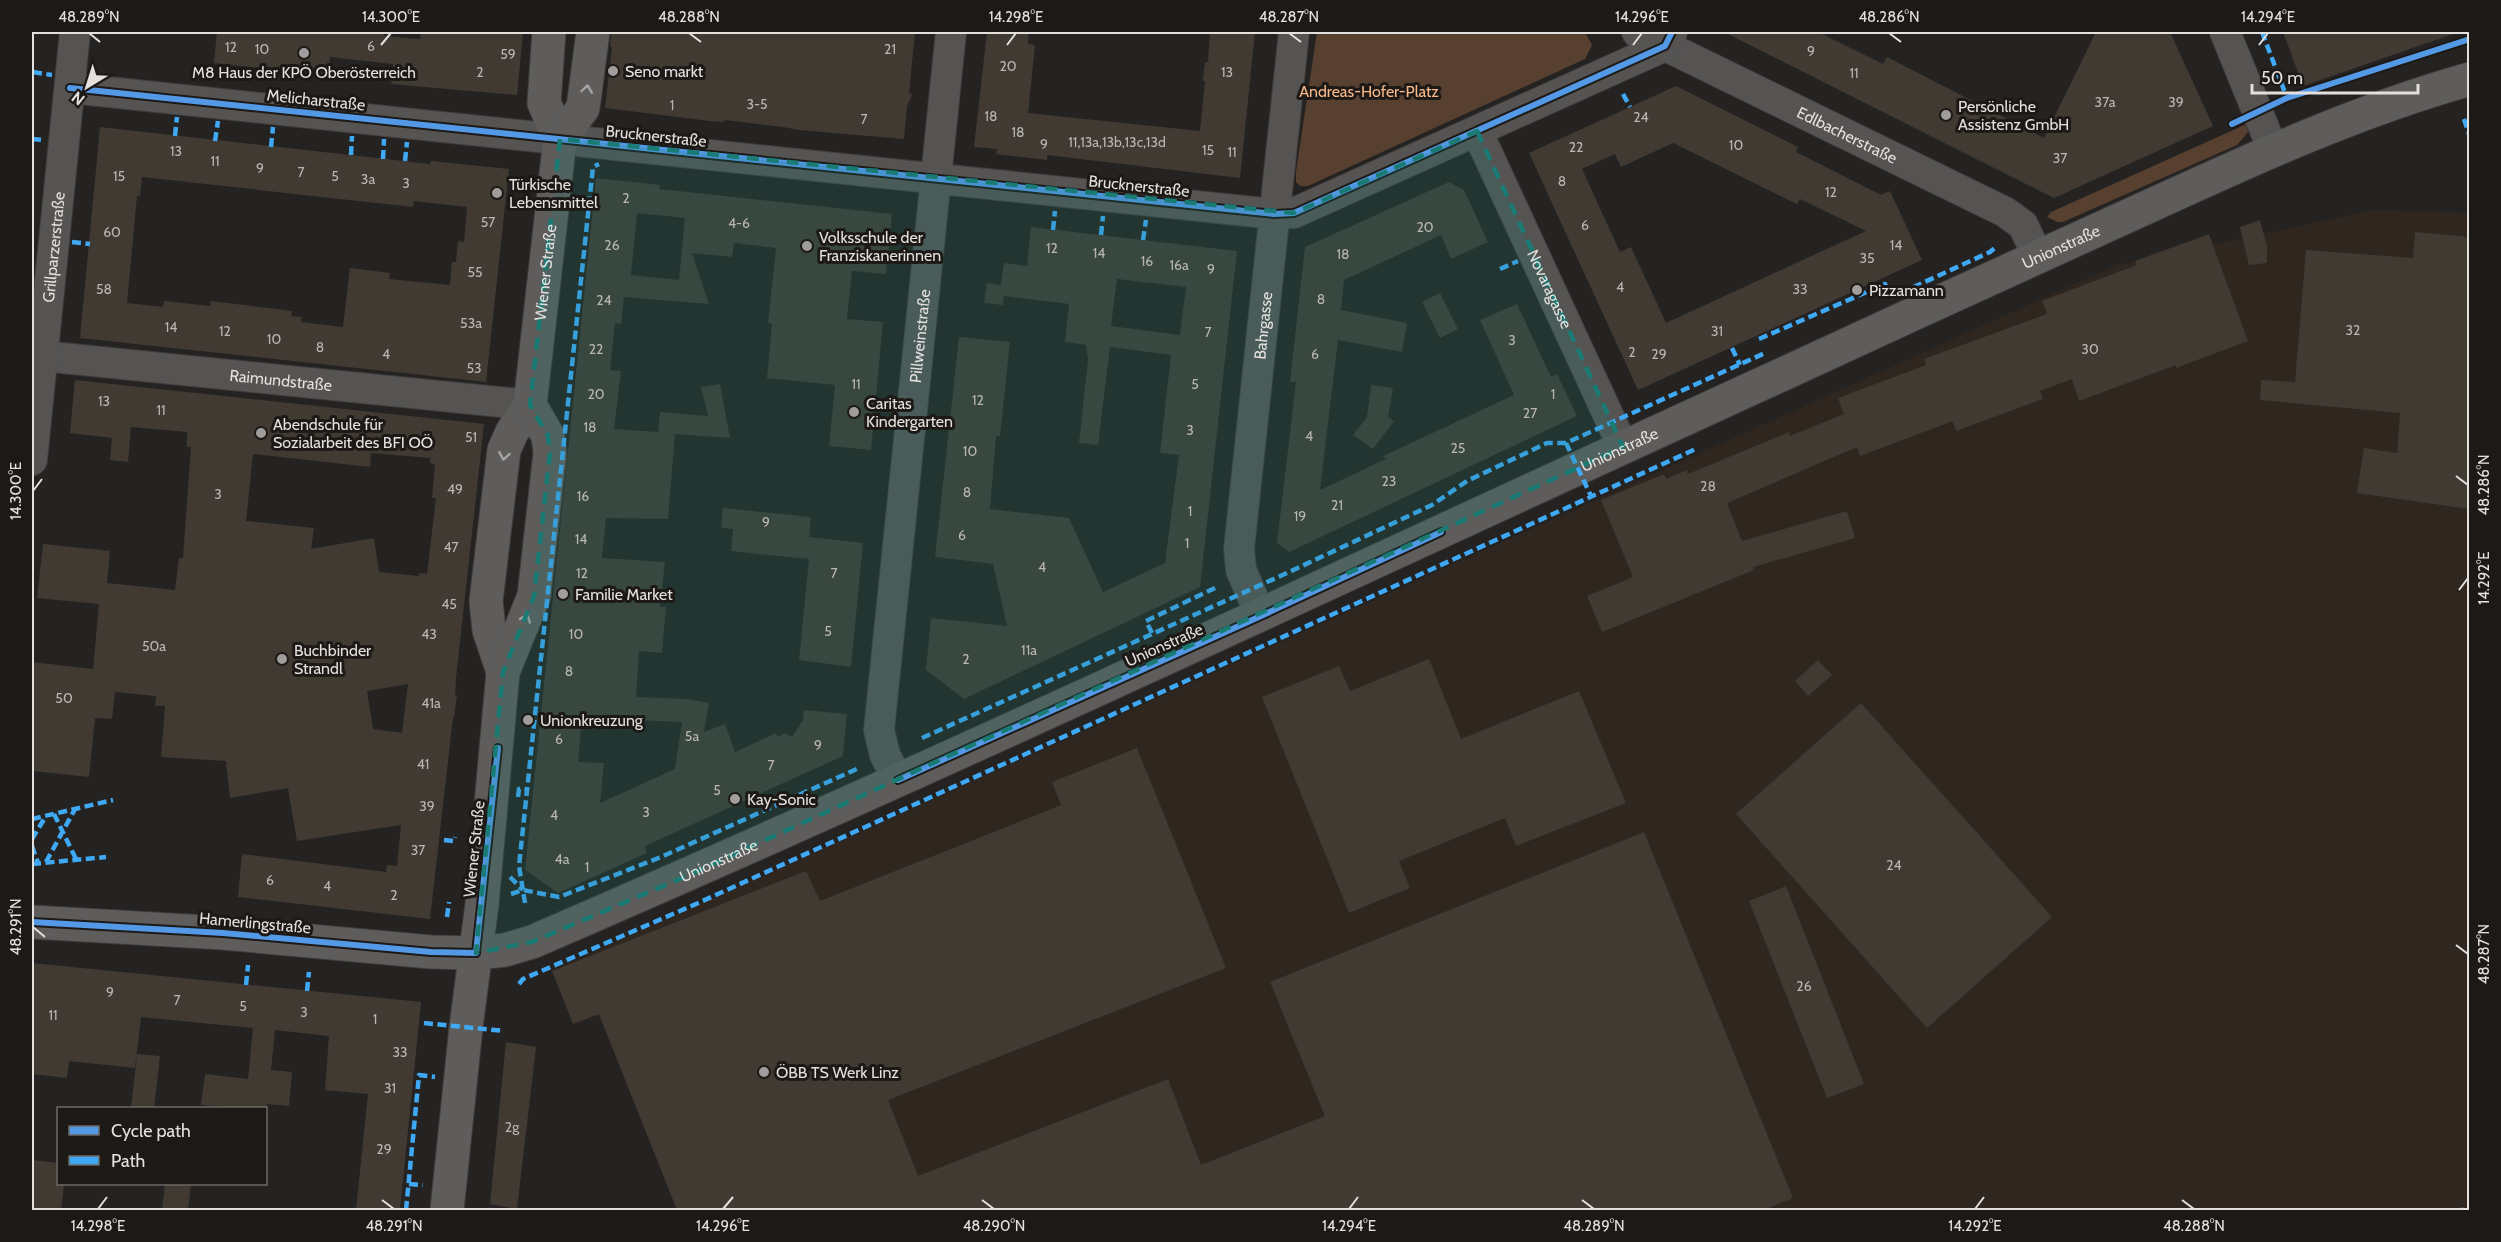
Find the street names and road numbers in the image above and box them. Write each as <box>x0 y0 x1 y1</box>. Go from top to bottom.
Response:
street label: Melicharstraße <box>266 85 366 115</box>
street label: Edlbacherstraße <box>1794 102 1900 167</box>
street label: Brucknerstraße <box>605 121 707 151</box>
street label: Brucknerstraße <box>1088 171 1190 201</box>
street label: Grillparzerstraße <box>38 191 68 303</box>
street label: Unionstraße <box>2019 221 2103 272</box>
street label: Wiener Straße <box>530 223 560 322</box>
street label: Novaragasse <box>1524 246 1576 331</box>
street label: Pillweinstraße <box>905 288 934 384</box>
street label: Bahrgasse <box>1250 291 1276 360</box>
street label: Raimundstraße <box>229 365 333 395</box>
street label: Unionstraße <box>1577 423 1661 475</box>
street label: Unionstraße <box>1122 619 1206 671</box>
street label: Wiener Straße <box>459 800 489 898</box>
street label: Unionstraße <box>676 835 760 886</box>
street label: Hamerlingstraße <box>198 909 312 937</box>

